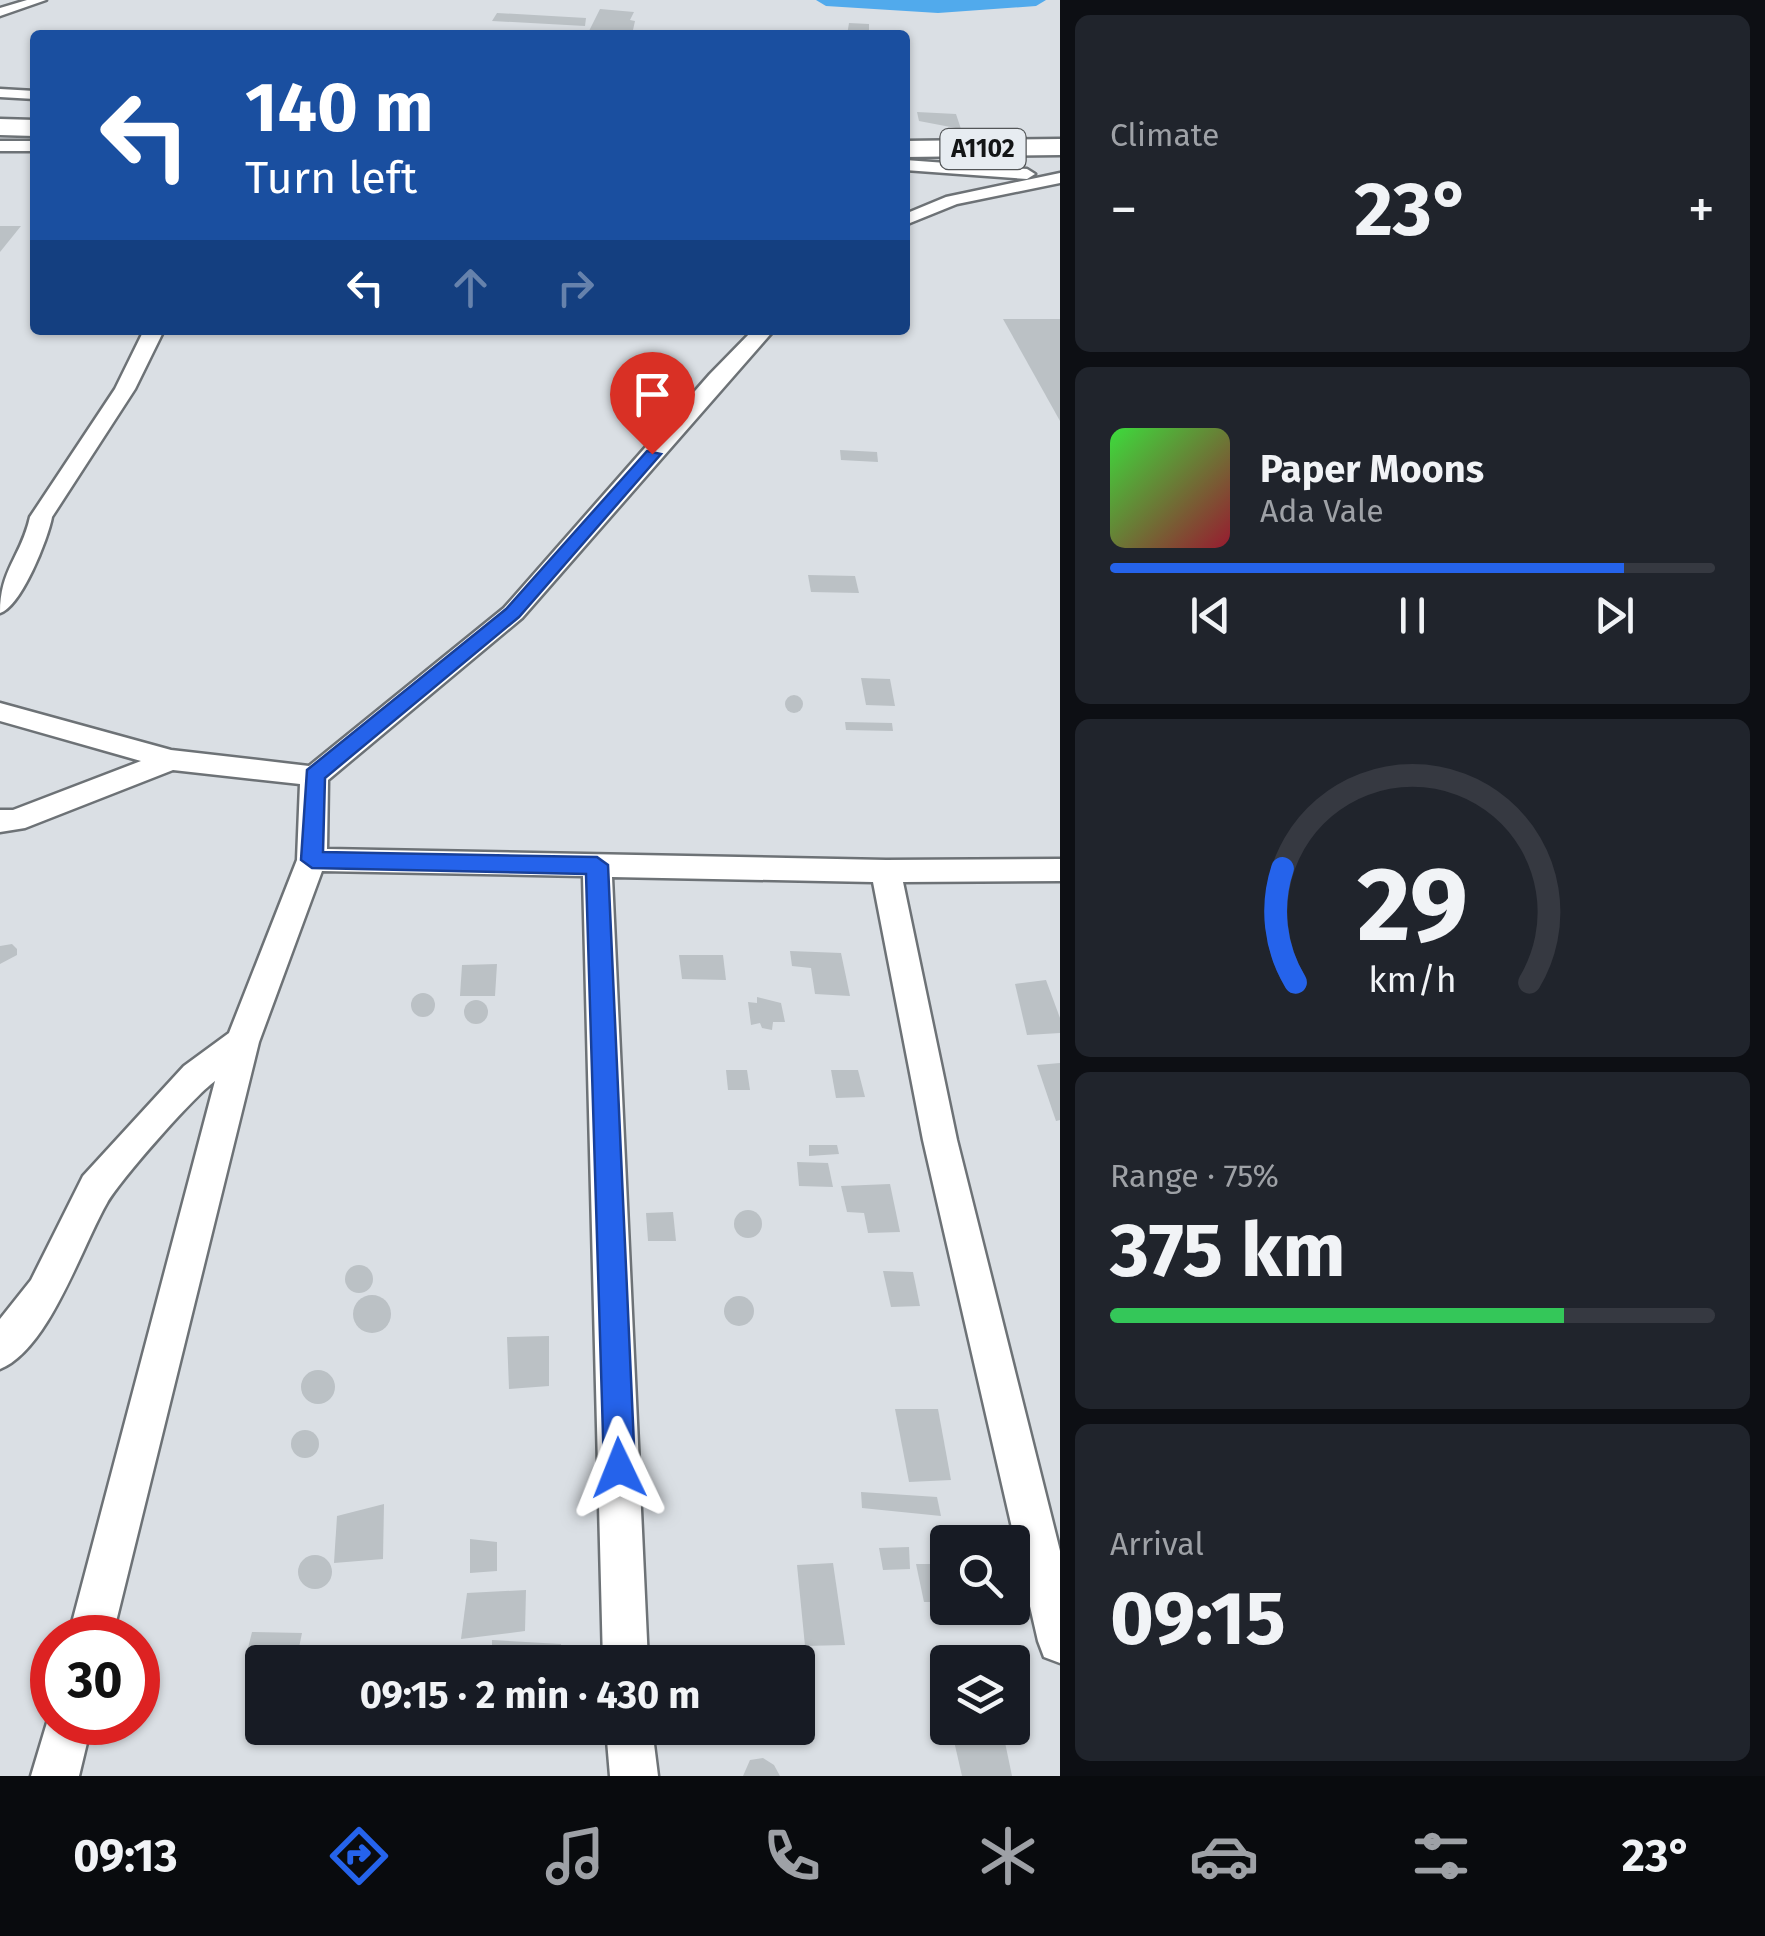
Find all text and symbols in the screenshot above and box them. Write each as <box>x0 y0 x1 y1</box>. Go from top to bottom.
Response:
text: 140 m <box>245 66 434 150</box>
icon: left <box>80 70 210 200</box>
text: Climate <box>1110 116 1219 154</box>
road number: A1102 <box>940 129 1026 169</box>
text: Turn left <box>245 151 417 205</box>
text: 23° <box>1354 165 1471 255</box>
text: − <box>1110 177 1138 243</box>
text: + <box>1688 177 1715 243</box>
icon: left <box>338 260 393 315</box>
icon: ahead <box>443 260 498 315</box>
icon: right <box>548 260 603 315</box>
pin <box>610 352 695 455</box>
icon: arrive <box>625 367 680 422</box>
text: Paper Moons <box>1260 446 1484 492</box>
text: Ada Vale <box>1260 492 1384 530</box>
icon: previous <box>1183 588 1238 643</box>
icon: pause <box>1385 588 1440 643</box>
icon: next <box>1587 588 1642 643</box>
text: 29 <box>1357 843 1468 968</box>
text: km/h <box>1368 959 1457 1001</box>
text: Range · 75% <box>1110 1157 1279 1195</box>
text: 375 km <box>1110 1206 1346 1296</box>
position arrow <box>567 1416 671 1520</box>
map controls <box>930 1525 1030 1745</box>
button: search <box>930 1525 1030 1625</box>
text: Arrival <box>1110 1525 1204 1563</box>
text: 09:15 <box>1110 1574 1286 1664</box>
speed limit sign: 30 <box>30 1615 160 1745</box>
button: layers <box>930 1645 1030 1745</box>
text: 09:15 · 2 min · 430 m <box>360 1672 700 1718</box>
icon: directions <box>324 1821 394 1891</box>
icon: music <box>540 1821 610 1891</box>
icon: phone <box>757 1821 827 1891</box>
icon: climate <box>973 1821 1043 1891</box>
icon: car <box>1189 1821 1259 1891</box>
icon: filters <box>1406 1821 1476 1891</box>
text: 09:13 <box>73 1829 178 1883</box>
text: 23° <box>1622 1829 1692 1883</box>

